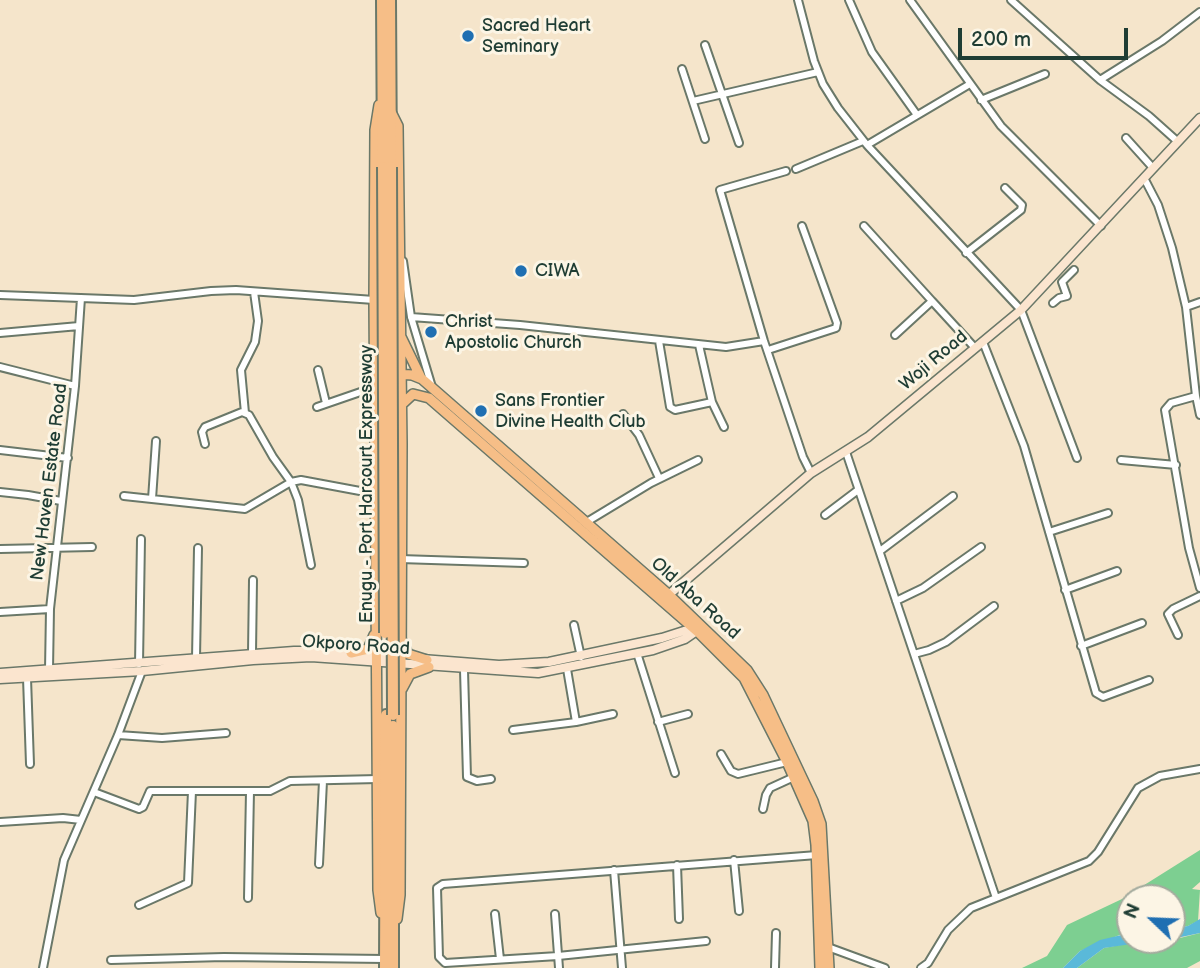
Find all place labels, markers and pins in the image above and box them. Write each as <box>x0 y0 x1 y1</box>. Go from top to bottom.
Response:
place label: Sacred Heart Seminary <box>482 15 591 58</box>
marker: Sacred Heart Seminary <box>460 28 476 44</box>
place label: CIWA <box>535 260 579 282</box>
marker: CIWA <box>513 263 529 279</box>
place label: Christ Apostolic Church <box>445 311 582 354</box>
marker: Christ Apostolic Church <box>423 324 439 340</box>
place label: Sans Frontier Divine Health Club <box>495 390 646 432</box>
marker: Sans Frontier Divine Health Club <box>473 403 489 419</box>

